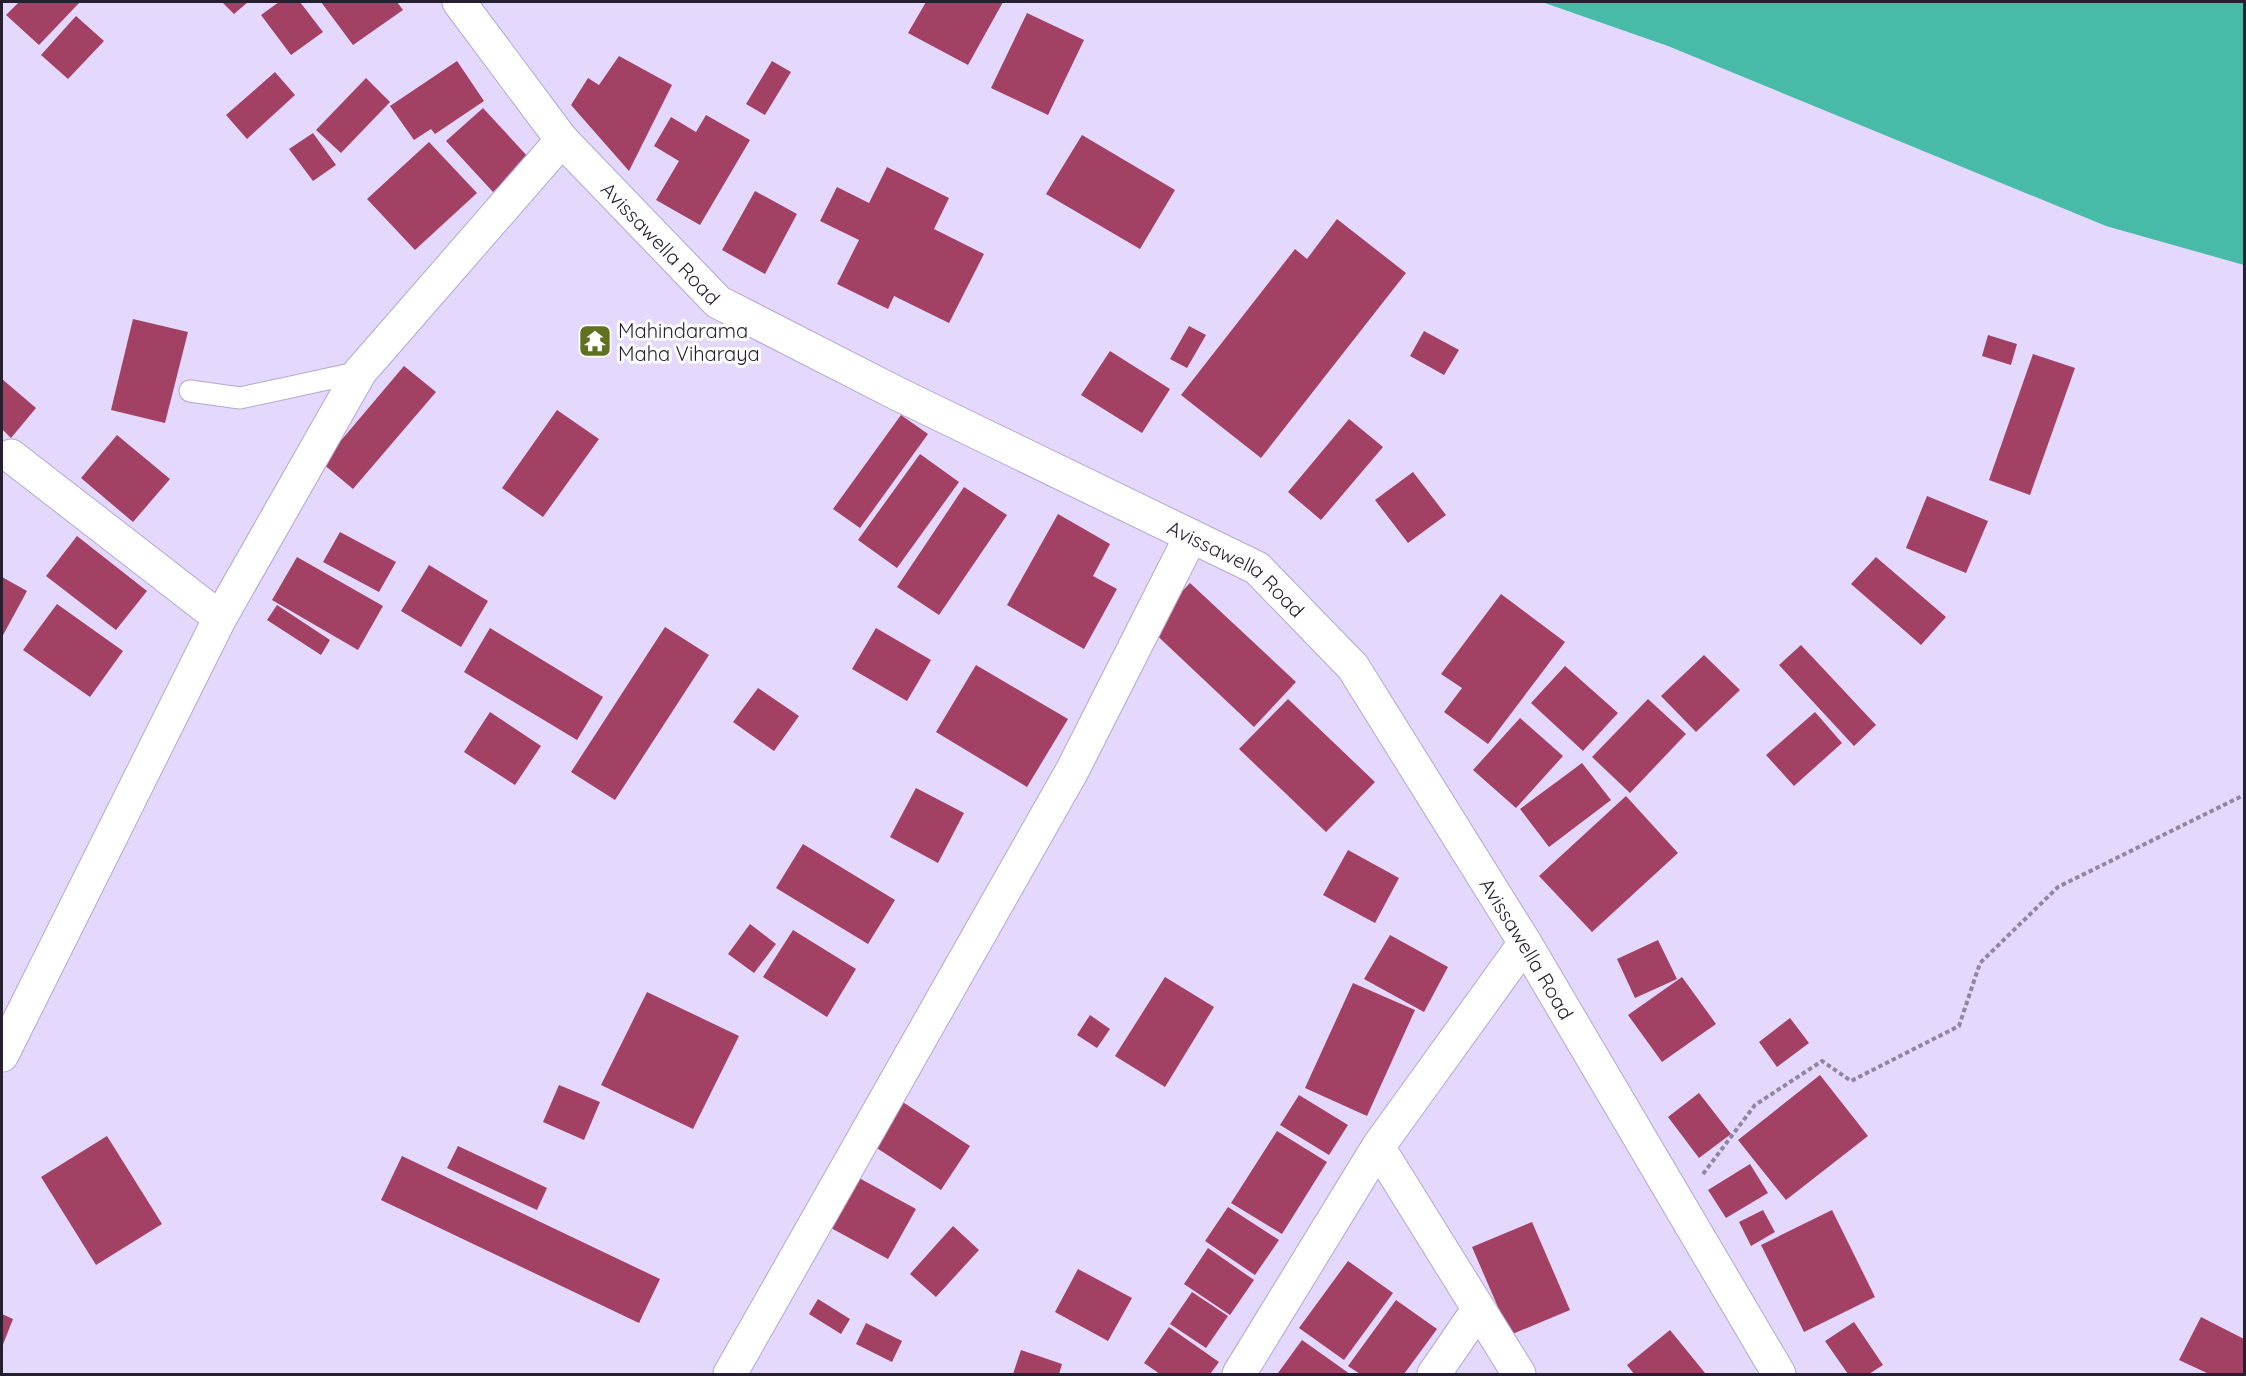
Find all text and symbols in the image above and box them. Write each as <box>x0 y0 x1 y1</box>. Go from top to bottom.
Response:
street label: Avissawella Road <box>596 176 726 310</box>
place label: Mahindarama Maha Viharaya <box>618 318 760 366</box>
temple icon: Mahindarama Maha Viharaya <box>577 323 613 359</box>
street label: Avissawella Road <box>1164 514 1310 622</box>
street label: Avissawella Road <box>1475 873 1580 1024</box>

